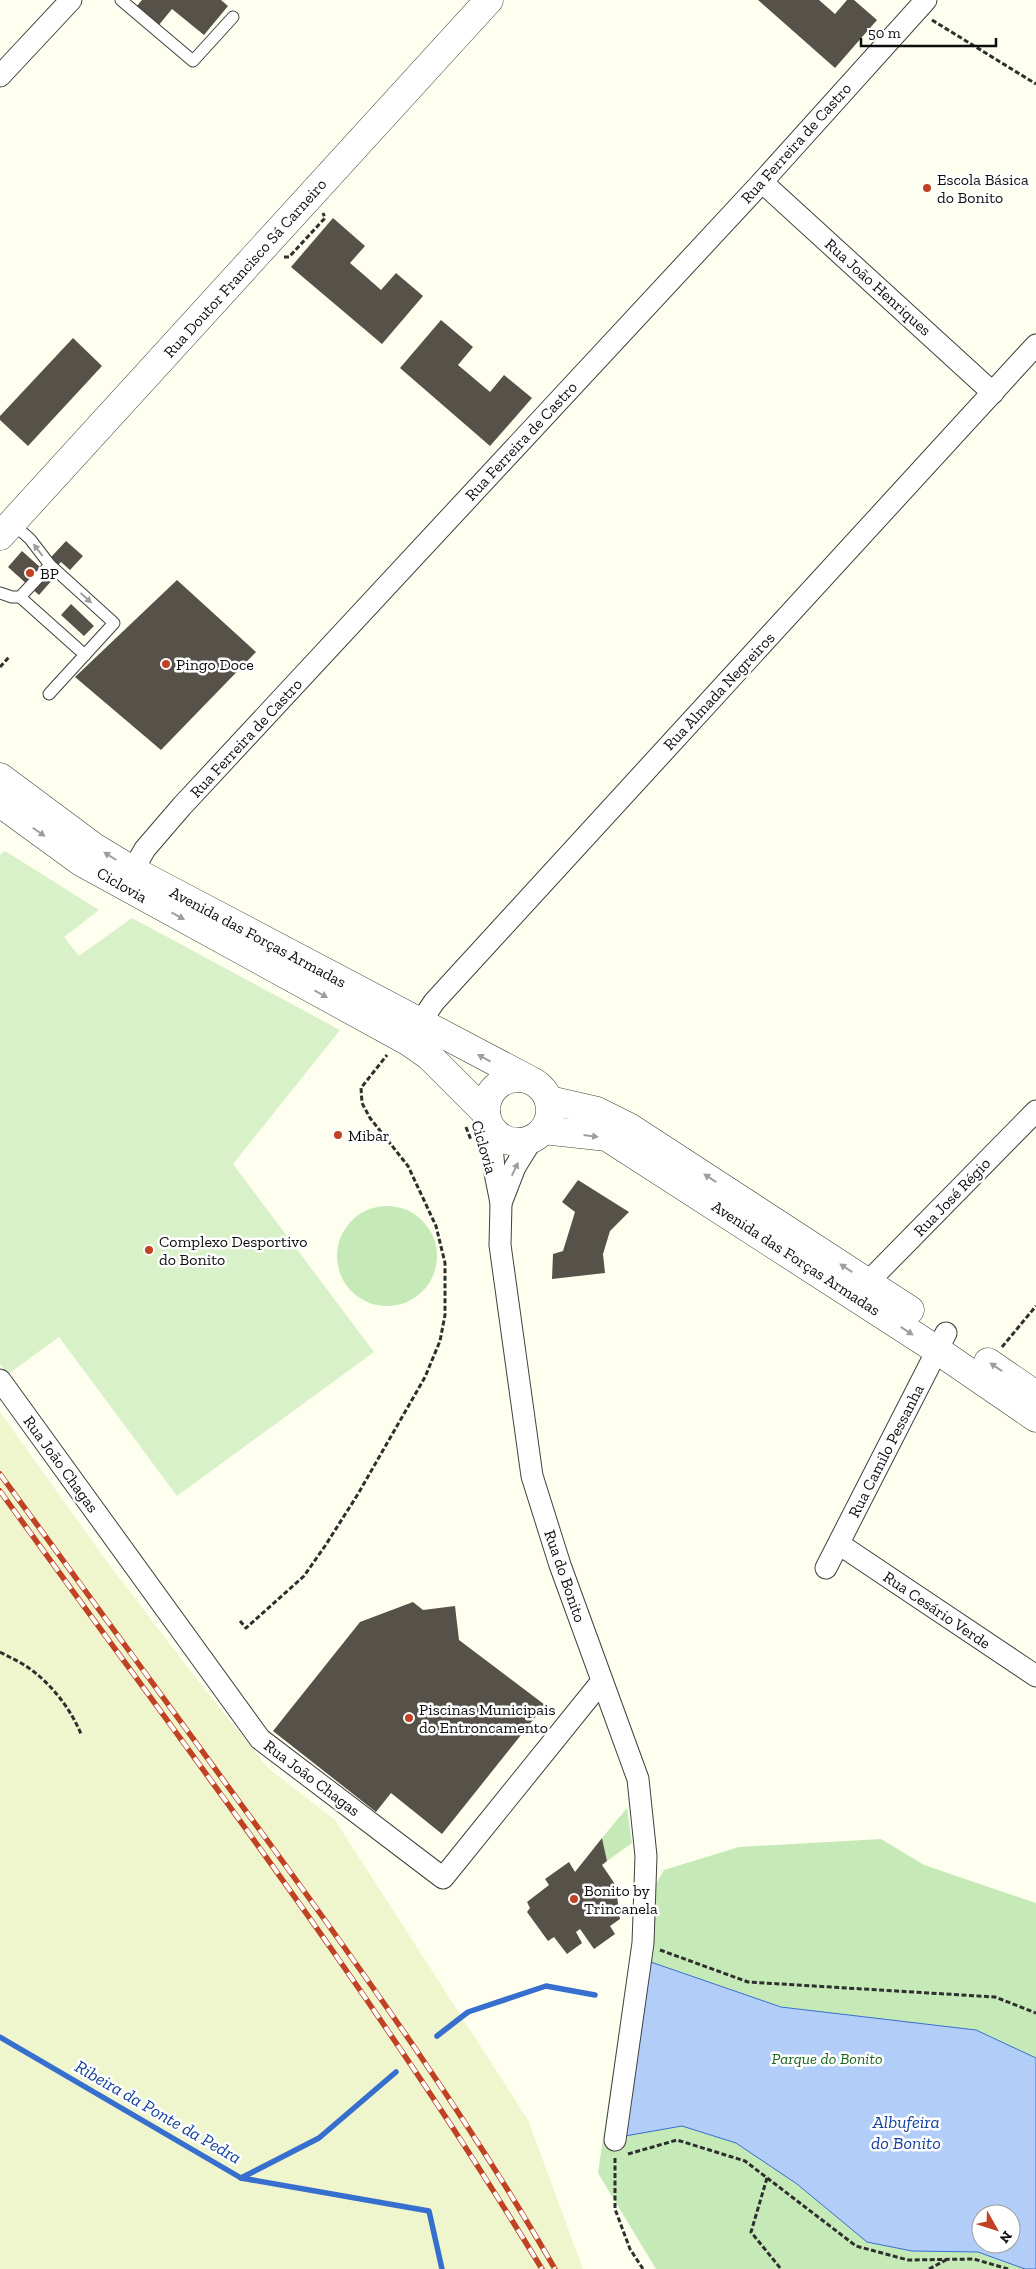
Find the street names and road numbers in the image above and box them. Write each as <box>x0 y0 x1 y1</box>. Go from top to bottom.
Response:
street label: Rua Ferreira de Castro <box>737 79 855 207</box>
street label: Rua Doutor Francisco Sá Carneiro <box>160 175 330 361</box>
street label: Rua João Henriques <box>821 234 935 340</box>
street label: Rua Ferreira de Castro <box>461 378 581 504</box>
street label: Rua Almada Negreiros <box>659 628 779 754</box>
street label: Rua Ferreira de Castro <box>186 675 306 801</box>
street label: Ciclovia <box>94 863 151 907</box>
street label: Avenida das Forças Armadas <box>167 882 349 992</box>
street label: Ciclovia <box>467 1118 501 1176</box>
street label: Rua José Régio <box>910 1154 994 1240</box>
street label: Avenida das Forças Armadas <box>708 1196 884 1320</box>
street label: Rua Camilo Pessanha <box>844 1381 928 1521</box>
street label: Rua João Chagas <box>19 1412 103 1516</box>
street label: Rua do Bonito <box>540 1527 590 1625</box>
street label: Rua Cesário Verde <box>880 1567 994 1653</box>
street label: Rua João Chagas <box>260 1736 364 1820</box>

